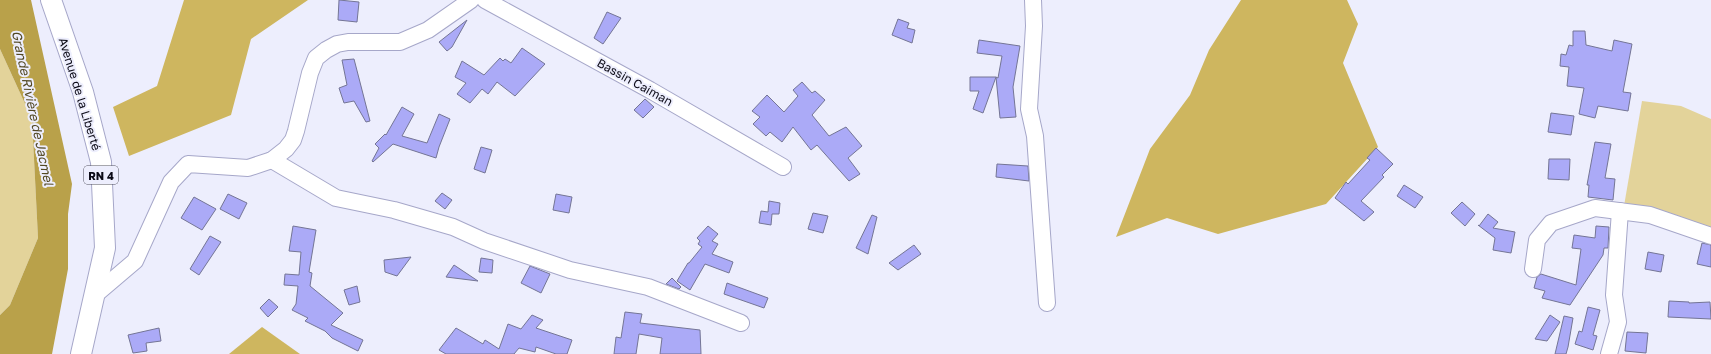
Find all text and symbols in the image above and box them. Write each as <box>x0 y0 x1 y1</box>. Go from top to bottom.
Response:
water label: Grande Rivière de Jacmel <box>9 29 57 188</box>
street label: Avenue de la Liberté <box>56 36 104 152</box>
street label: Bassin Caiman <box>595 55 675 109</box>
road number: RN 4 <box>84 166 118 184</box>

